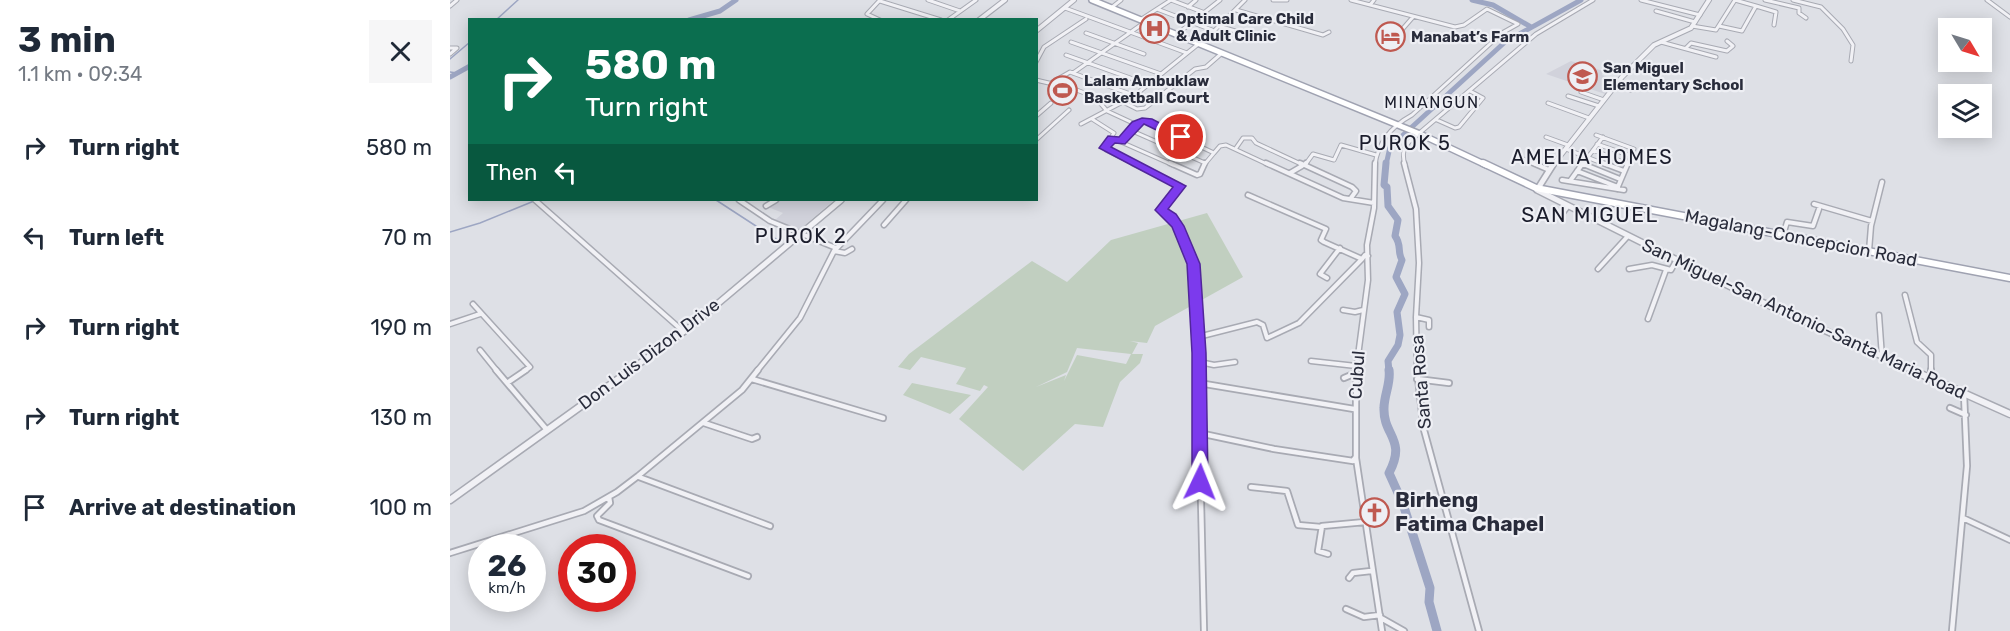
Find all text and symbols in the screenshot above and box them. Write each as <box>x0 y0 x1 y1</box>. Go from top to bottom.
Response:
place label: Optimal Care Child & Adult Clinic <box>1176 10 1314 45</box>
hospital icon: Optimal Care Child & Adult Clinic <box>1139 12 1171 44</box>
text: 3 min <box>18 18 116 61</box>
north arrow <box>1938 18 1992 72</box>
map controls <box>1938 18 1992 138</box>
button: close <box>369 20 432 83</box>
hotel icon: Manabat’s Farm <box>1374 21 1406 53</box>
place label: Manabat’s Farm <box>1411 28 1529 46</box>
text: 580 m <box>585 40 717 90</box>
icon: right <box>486 42 564 120</box>
place label: San Miguel Elementary School <box>1603 59 1744 94</box>
school or university icon: San Miguel Elementary School <box>1566 61 1598 93</box>
text: 1.1 km · 09:34 <box>18 62 142 86</box>
place label: Lalam Ambuklaw Basketball Court <box>1084 72 1210 107</box>
sports icon: Lalam Ambuklaw Basketball Court <box>1047 74 1079 106</box>
button: layers <box>1938 84 1992 138</box>
text: Turn right <box>585 91 708 123</box>
district label: MINANGUN <box>1384 93 1480 112</box>
pin <box>1155 111 1206 162</box>
icon: arrive <box>1164 120 1197 153</box>
icon: right <box>18 131 51 164</box>
district label: PUROK 5 <box>1359 131 1451 155</box>
text: Turn right <box>69 134 179 161</box>
text: 580 m <box>366 134 432 161</box>
district label: AMELIA HOMES <box>1511 145 1673 169</box>
icon: left <box>549 156 582 189</box>
text: Then <box>486 159 537 186</box>
district label: SAN MIGUEL <box>1521 202 1659 227</box>
street label: Magalang-Concepcion Road <box>1683 205 1919 271</box>
icon: left <box>18 221 51 254</box>
text: Turn left <box>69 224 164 251</box>
text: 70 m <box>382 224 432 251</box>
district label: PUROK 2 <box>755 224 847 248</box>
street label: San Miguel-San Antonio-Santa Maria Road <box>1638 234 1970 404</box>
street label: Don Luis Dizon Drive <box>574 294 724 414</box>
icon: right <box>18 311 51 344</box>
text: Turn right <box>69 314 179 341</box>
text: 190 m <box>371 314 432 341</box>
street label: Santa Rosa <box>1406 334 1436 430</box>
street label: Cubul <box>1344 350 1370 400</box>
icon: right <box>18 401 51 434</box>
text: Turn right <box>69 404 179 431</box>
text: 130 m <box>370 404 432 431</box>
position arrow <box>1168 450 1232 514</box>
place label: Birheng Fatima Chapel <box>1395 487 1544 536</box>
icon: arrive <box>18 491 51 524</box>
text: Arrive at destination <box>69 494 296 521</box>
text: 100 m <box>370 494 432 521</box>
church icon: Birheng Fatima Chapel <box>1358 496 1390 528</box>
speed limit sign: 30 <box>558 534 636 612</box>
text: 26 <box>487 548 527 584</box>
text: km/h <box>488 579 526 597</box>

